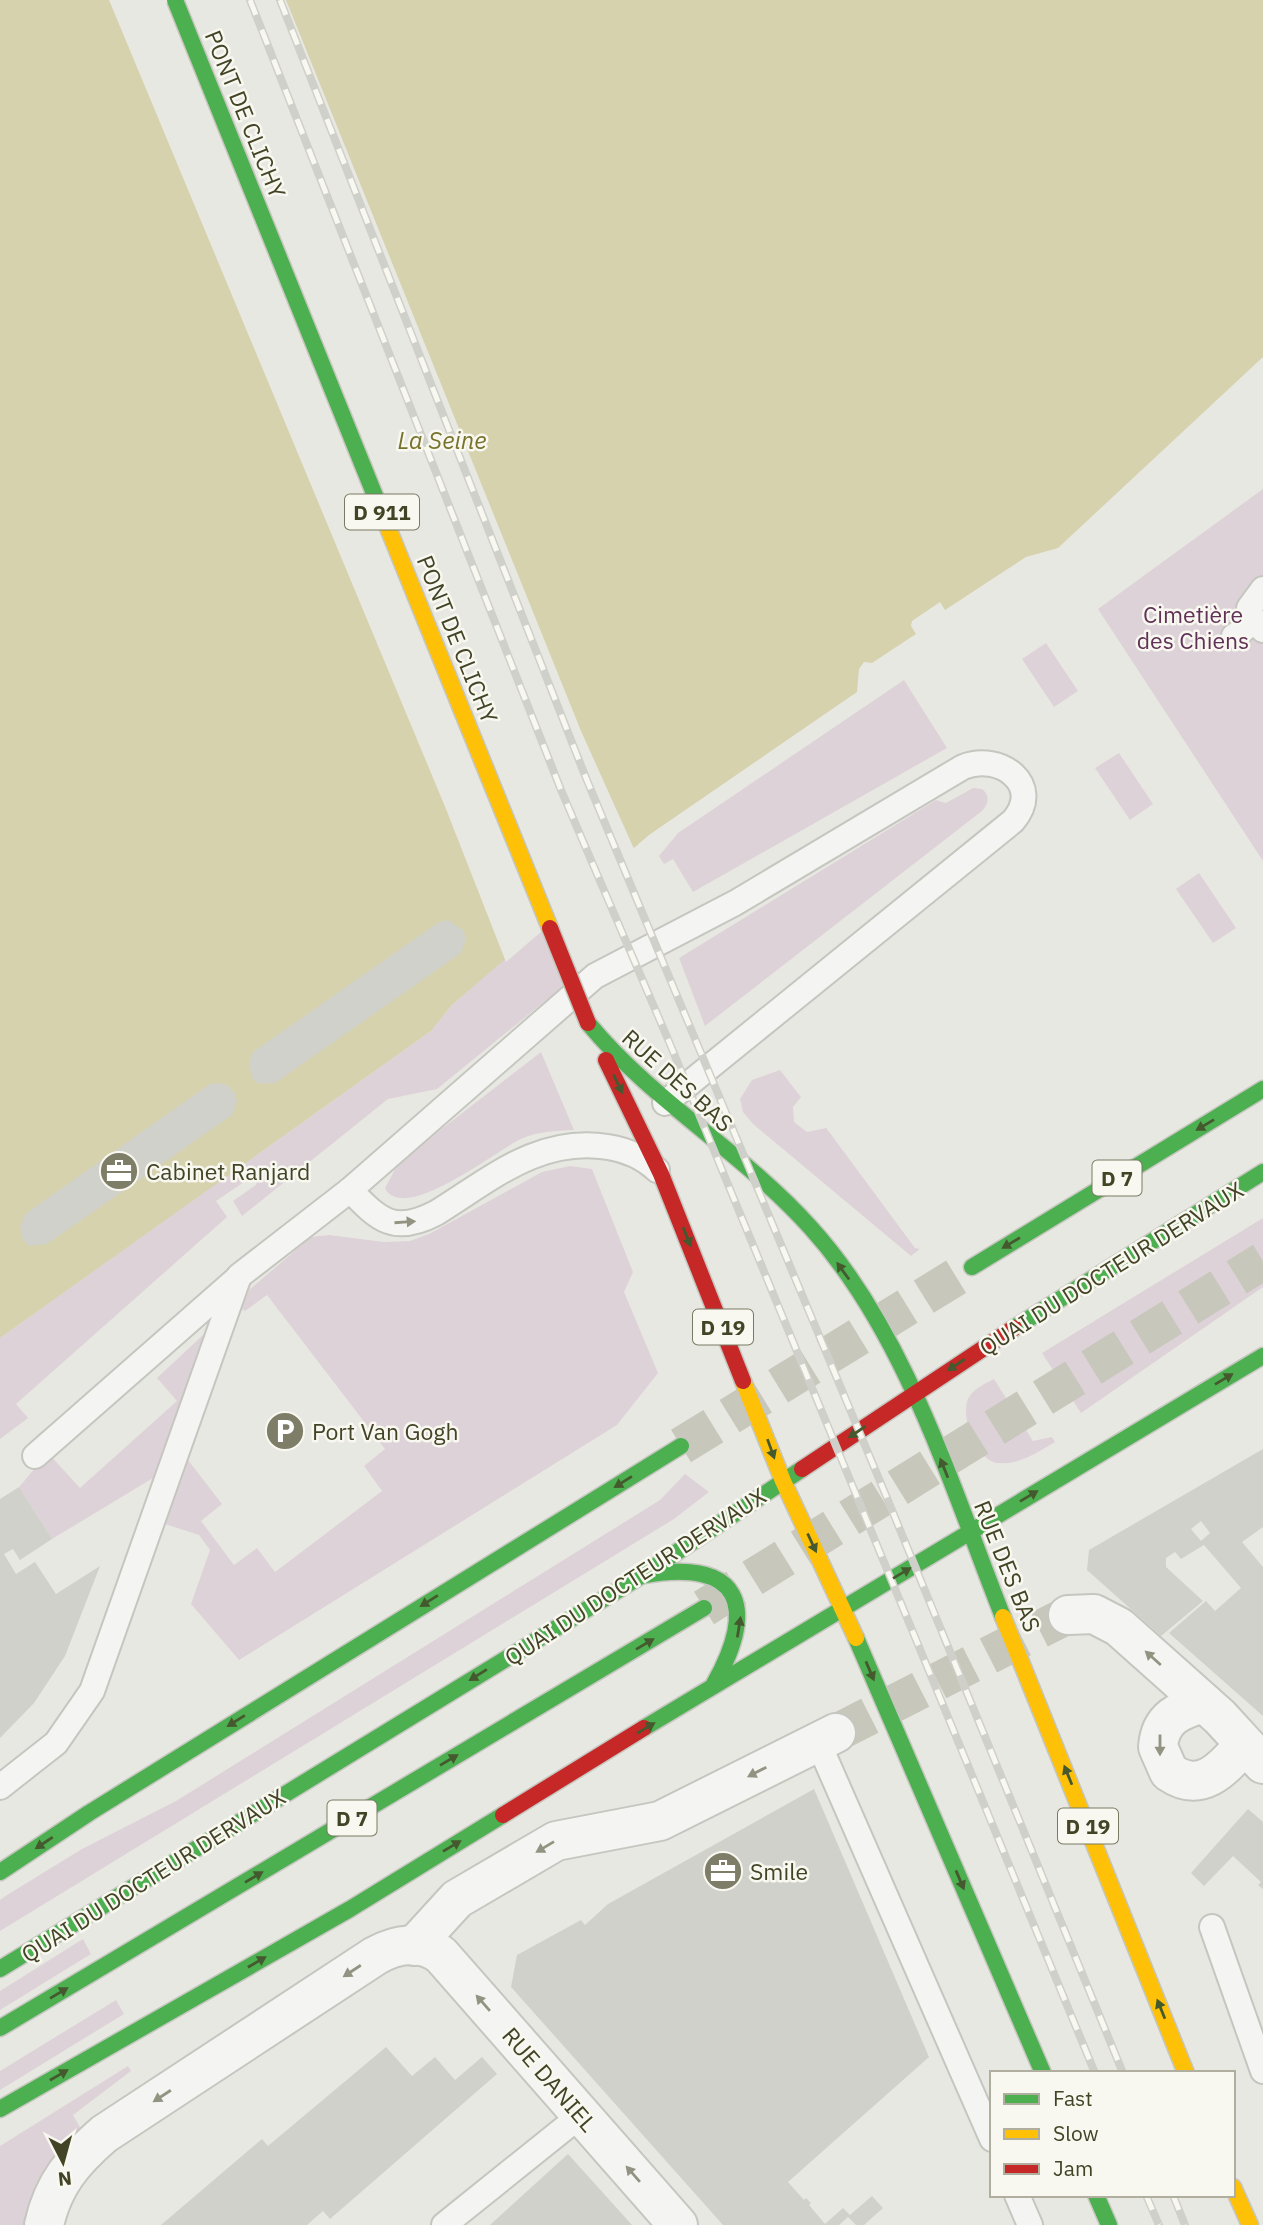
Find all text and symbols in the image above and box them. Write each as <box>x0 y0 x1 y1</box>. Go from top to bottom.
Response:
street label: PONT DE CLICHY <box>199 26 293 203</box>
water label: La Seine <box>397 424 487 456</box>
road number: D 911 <box>345 494 419 530</box>
street label: PONT DE CLICHY <box>411 551 505 728</box>
park label: Cimetière des Chiens <box>1137 599 1249 655</box>
street label: RUE DES BAS <box>616 1022 740 1138</box>
one-way arrow <box>612 1074 623 1095</box>
one-way arrow <box>1195 1118 1214 1131</box>
office icon: Cabinet Ranjard <box>98 1150 140 1192</box>
place label: Cabinet Ranjard <box>146 1156 310 1186</box>
road number: D 7 <box>1092 1160 1142 1196</box>
street label: QUAI DU DOCTEUR DERVAUX <box>973 1174 1249 1362</box>
one-way arrow <box>394 1216 416 1227</box>
one-way arrow <box>681 1227 692 1248</box>
one-way arrow <box>1001 1237 1020 1250</box>
one-way arrow <box>836 1262 850 1280</box>
road number: D 19 <box>693 1310 753 1344</box>
one-way arrow <box>947 1358 966 1371</box>
one-way arrow <box>1214 1373 1233 1386</box>
parking icon: Port Van Gogh <box>264 1410 306 1452</box>
place label: Port Van Gogh <box>312 1416 459 1446</box>
one-way arrow <box>847 1425 867 1438</box>
one-way arrow <box>765 1438 776 1459</box>
one-way arrow <box>939 1458 950 1479</box>
one-way arrow <box>613 1475 632 1488</box>
street label: QUAI DU DOCTEUR DERVAUX <box>499 1480 771 1672</box>
one-way arrow <box>1019 1490 1038 1503</box>
street label: RUE DES BAS <box>968 1496 1048 1636</box>
one-way arrow <box>806 1533 818 1553</box>
one-way arrow <box>892 1566 911 1579</box>
one-way arrow <box>420 1595 439 1608</box>
one-way arrow <box>734 1616 745 1638</box>
one-way arrow <box>635 1638 654 1650</box>
one-way arrow <box>1145 1650 1162 1666</box>
one-way arrow <box>865 1660 876 1681</box>
one-way arrow <box>469 1669 488 1682</box>
one-way arrow <box>227 1715 246 1728</box>
one-way arrow <box>637 1721 656 1734</box>
one-way arrow <box>1155 1734 1166 1756</box>
one-way arrow <box>440 1754 459 1767</box>
one-way arrow <box>1062 1765 1073 1786</box>
one-way arrow <box>747 1767 767 1778</box>
street label: QUAI DU DOCTEUR DERVAUX <box>15 1781 291 1969</box>
road number: D 7 <box>328 1800 376 1836</box>
road number: D 19 <box>1058 1808 1118 1843</box>
one-way arrow <box>35 1836 53 1850</box>
one-way arrow <box>443 1840 462 1853</box>
one-way arrow <box>535 1841 554 1853</box>
office icon: Smile <box>702 1850 744 1892</box>
place label: Smile <box>750 1856 808 1886</box>
one-way arrow <box>955 1869 966 1890</box>
one-way arrow <box>245 1871 264 1883</box>
one-way arrow <box>247 1956 266 1968</box>
one-way arrow <box>343 1964 361 1978</box>
one-way arrow <box>49 1987 68 2000</box>
one-way arrow <box>476 1994 491 2011</box>
one-way arrow <box>1156 1999 1167 2020</box>
street label: RUE DANIEL <box>496 2020 604 2138</box>
one-way arrow <box>50 2069 69 2081</box>
legend <box>990 2071 1235 2197</box>
text: Fast <box>1053 2084 1093 2112</box>
one-way arrow <box>153 2089 171 2103</box>
text: Slow <box>1053 2119 1099 2147</box>
north arrow <box>28 2127 98 2197</box>
text: Jam <box>1053 2154 1093 2182</box>
one-way arrow <box>625 2165 641 2183</box>
text: N <box>57 2166 73 2192</box>

